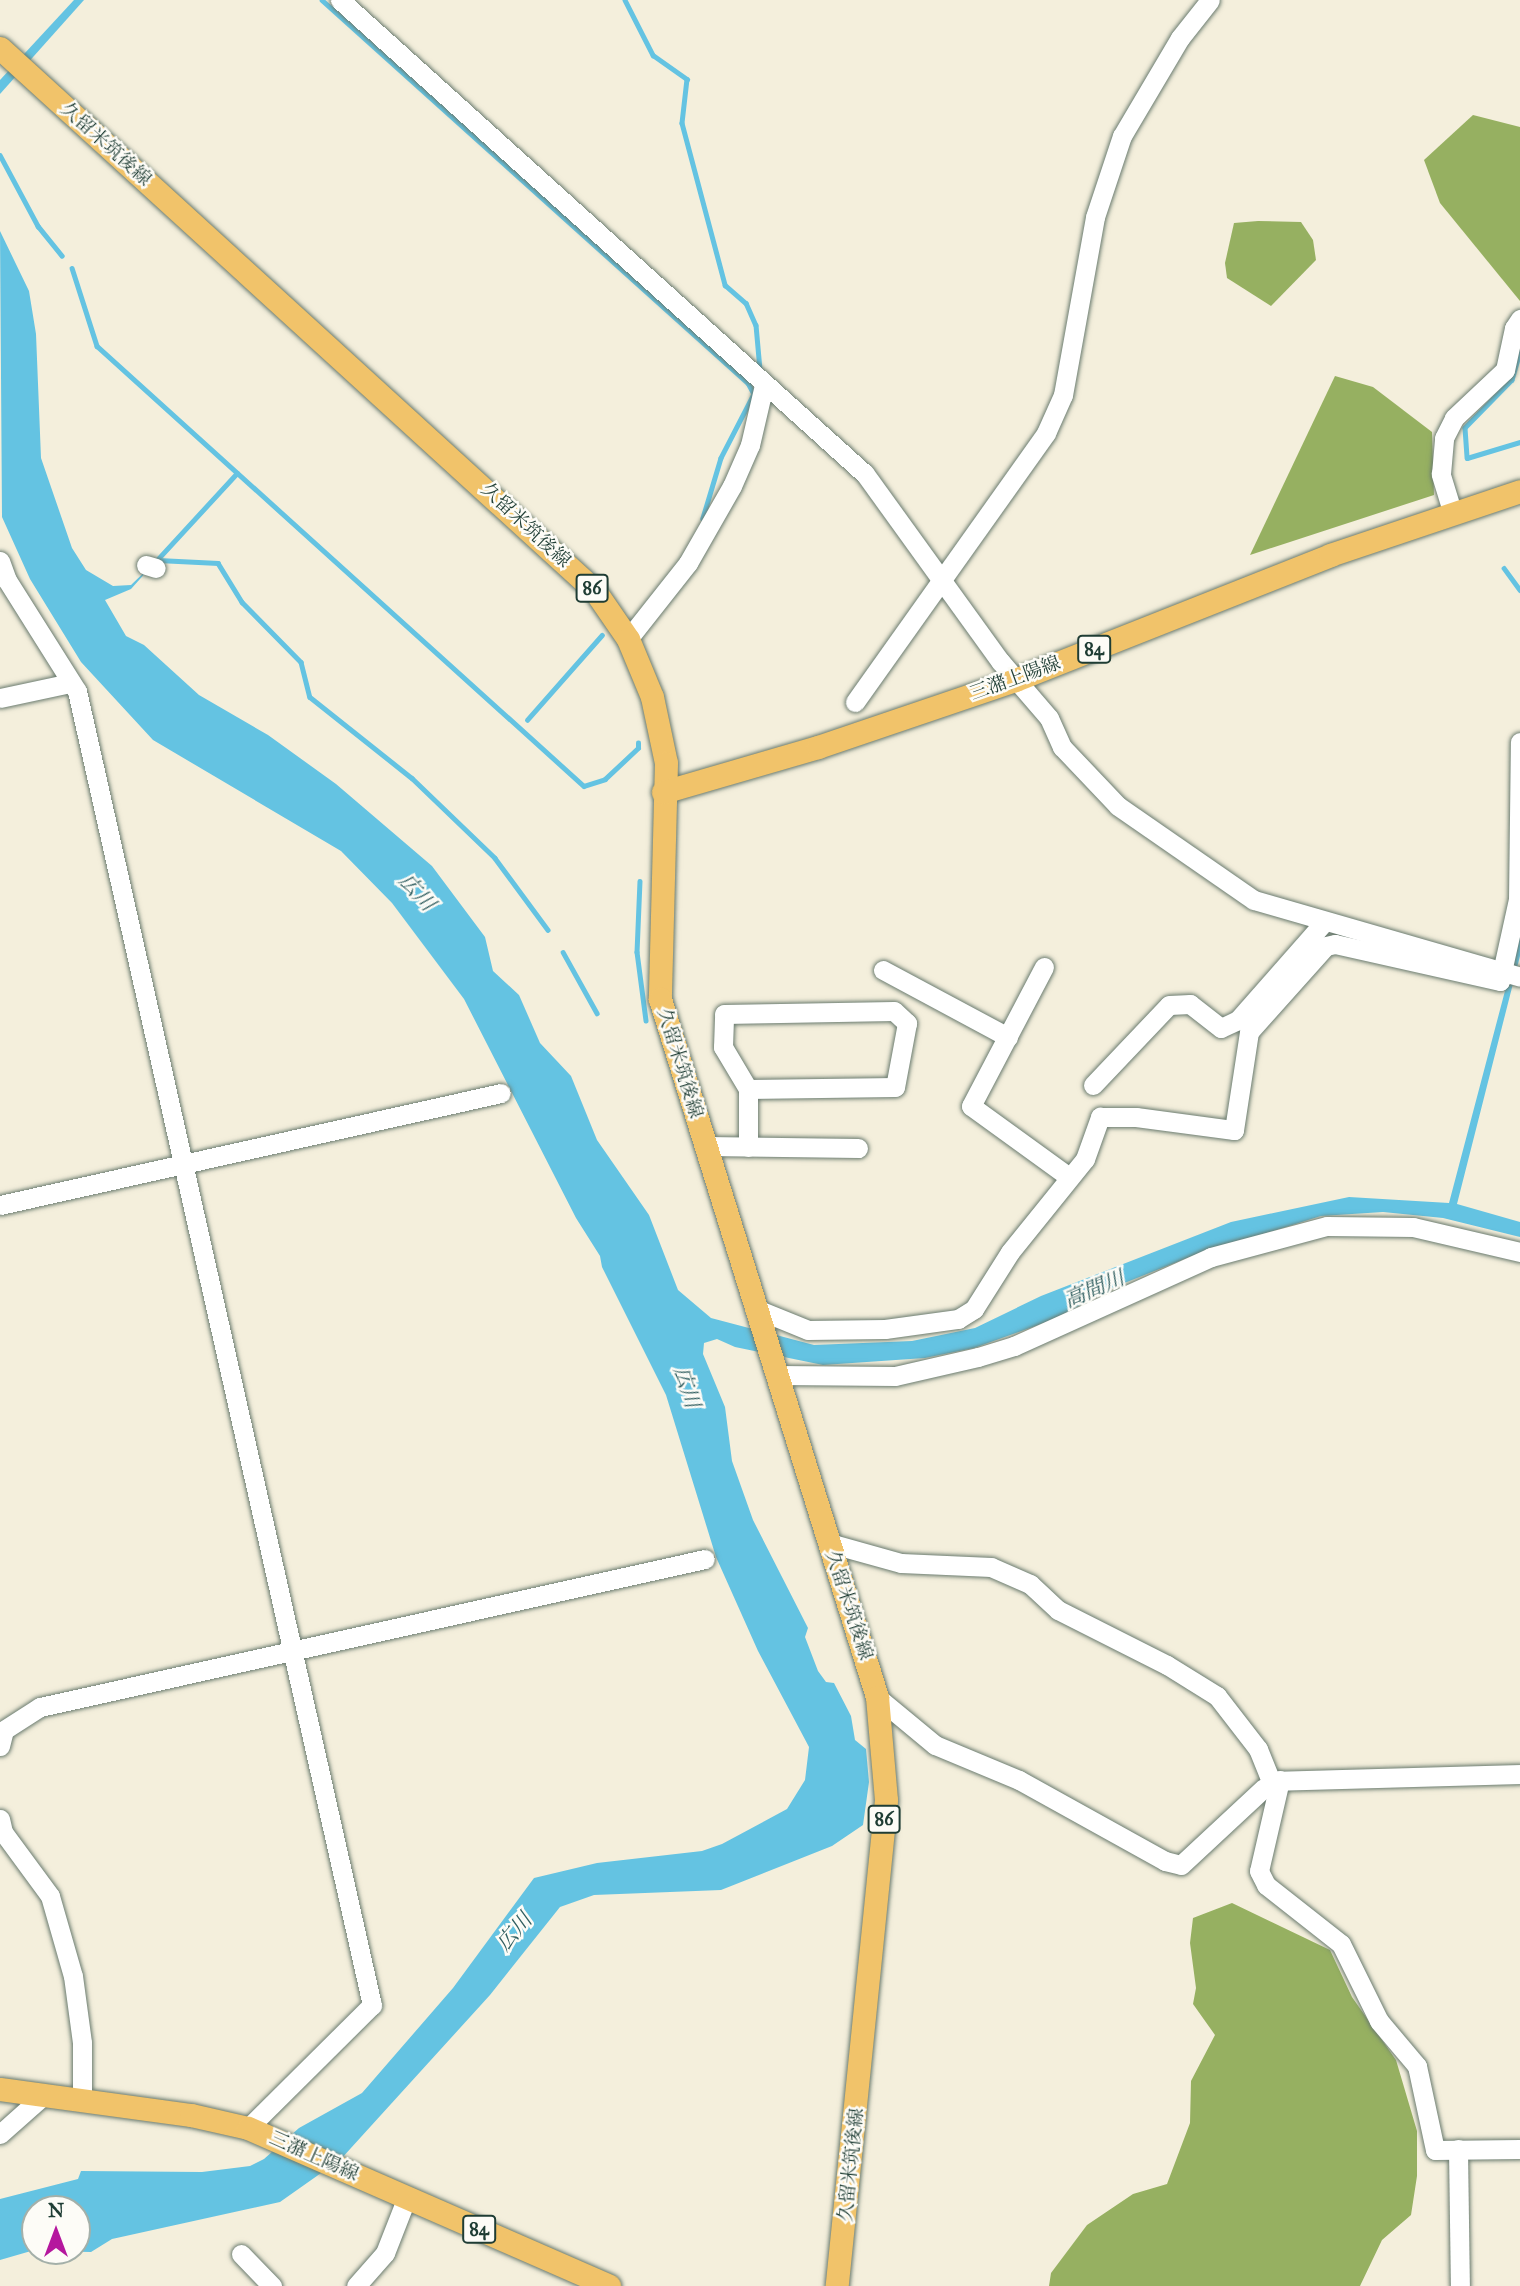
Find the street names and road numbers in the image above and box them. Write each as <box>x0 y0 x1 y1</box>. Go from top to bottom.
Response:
street label: 久留米筑後線 <box>56 97 156 191</box>
street label: 久留米筑後線 <box>477 478 575 572</box>
road number: 86 <box>574 574 610 602</box>
road number: 84 <box>1076 634 1112 664</box>
street label: 三潴上陽線 <box>966 651 1064 705</box>
street label: 久留米筑後線 <box>652 1005 708 1121</box>
street label: 久留米筑後線 <box>821 1547 877 1663</box>
road number: 86 <box>866 1804 902 1833</box>
street label: 久留米筑後線 <box>834 2107 868 2223</box>
street label: 三潴上陽線 <box>266 2126 362 2186</box>
road number: 84 <box>462 2214 496 2244</box>

